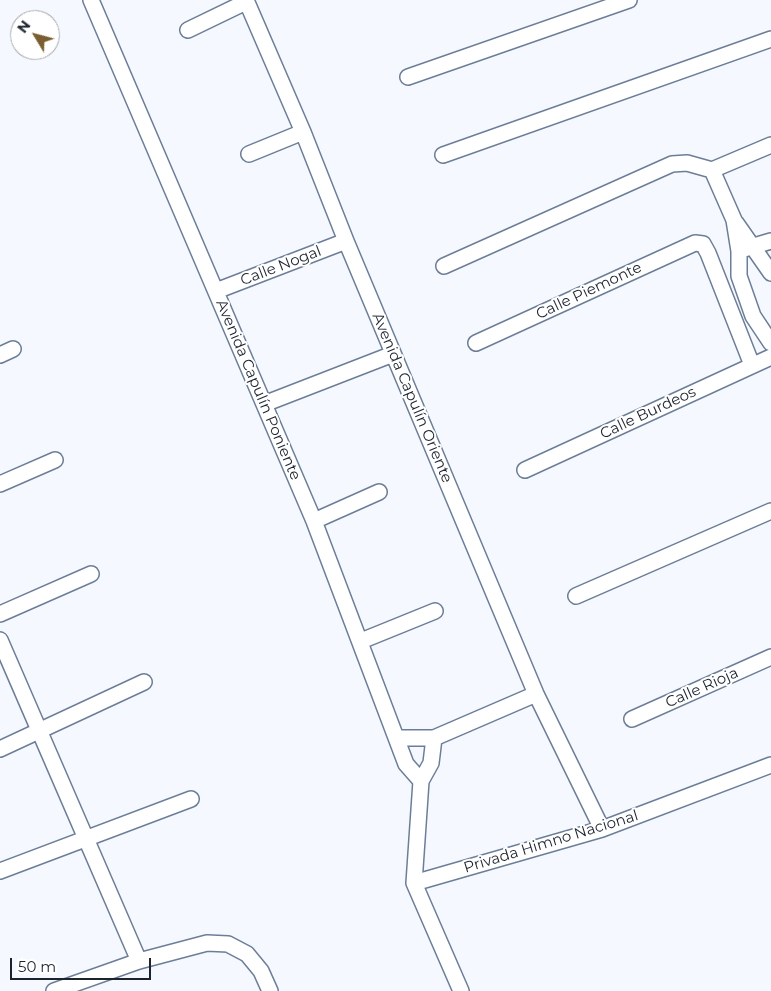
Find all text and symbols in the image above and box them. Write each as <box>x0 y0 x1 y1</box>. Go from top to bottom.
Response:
north arrow <box>10 10 60 60</box>
text: N <box>13 17 34 37</box>
street label: Calle Nogal <box>238 242 324 290</box>
street label: Calle Piemonte <box>533 259 645 323</box>
street label: Avenida Capulín Poniente <box>212 297 304 483</box>
street label: Avenida Capulín Oriente <box>368 310 456 486</box>
street label: Calle Burdeos <box>597 383 699 443</box>
street label: Calle Rioja <box>663 664 741 712</box>
street label: Privada Himno Nacional <box>462 807 640 877</box>
scale bar <box>12 948 154 980</box>
text: 50 m <box>18 957 56 976</box>

